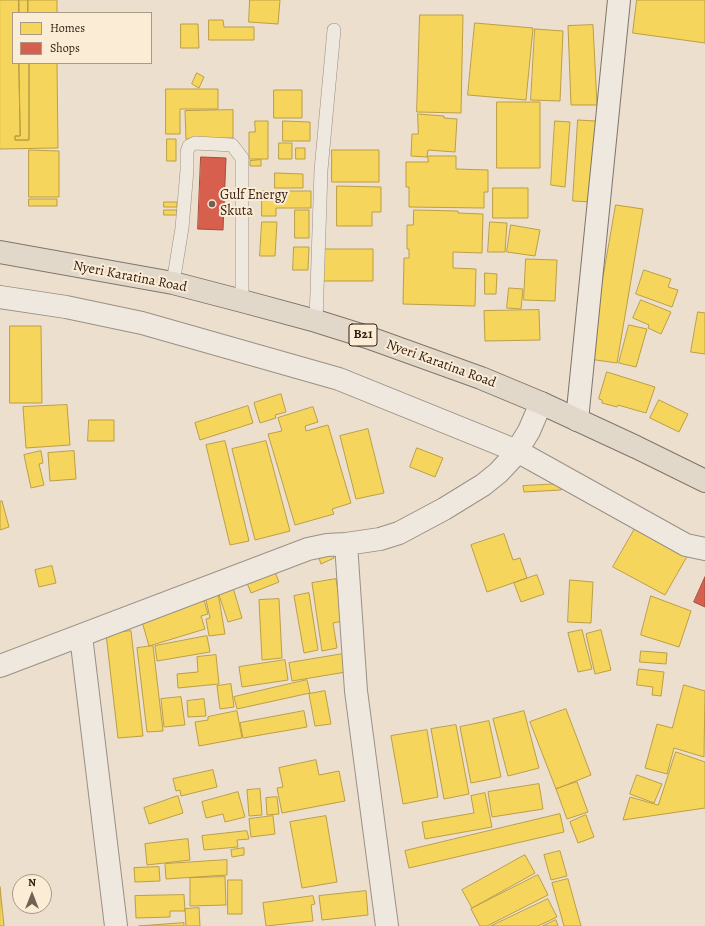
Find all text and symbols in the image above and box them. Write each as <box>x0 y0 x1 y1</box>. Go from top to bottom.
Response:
legend <box>12 12 152 64</box>
text: Homes <box>50 20 85 36</box>
text: Shops <box>50 40 80 56</box>
place label: Gulf Energy Skuta <box>220 188 288 220</box>
marker: Gulf Energy Skuta <box>207 199 217 209</box>
street label: Nyeri Karatina Road <box>72 258 188 296</box>
road number: B21 <box>349 324 377 346</box>
street label: Nyeri Karatina Road <box>384 336 498 392</box>
north arrow <box>12 874 52 914</box>
text: N <box>28 875 36 890</box>

